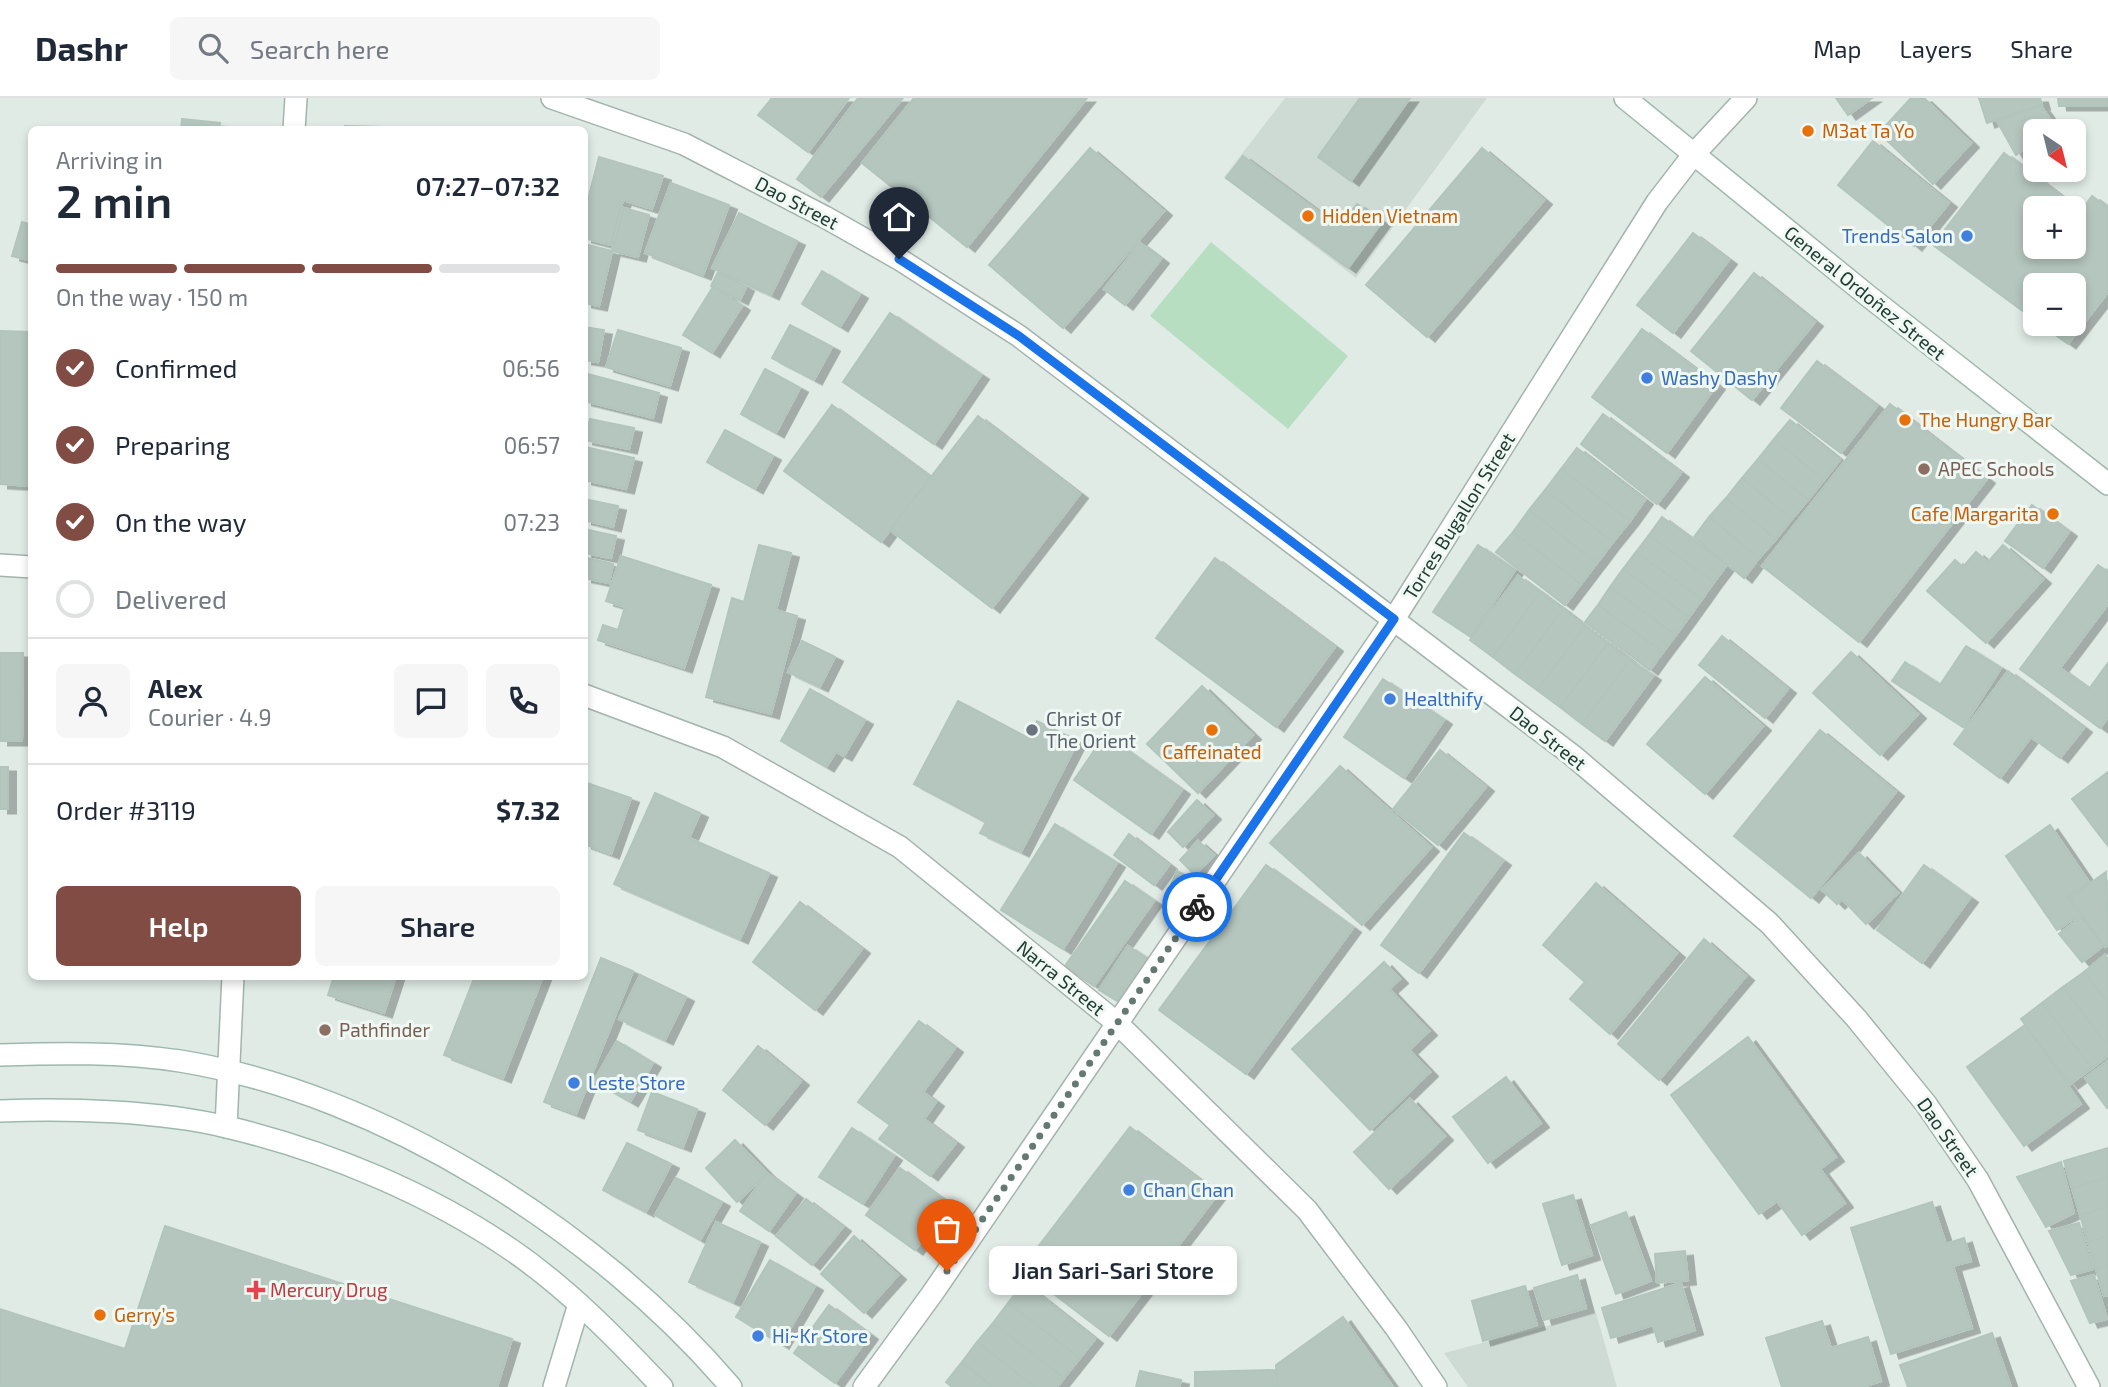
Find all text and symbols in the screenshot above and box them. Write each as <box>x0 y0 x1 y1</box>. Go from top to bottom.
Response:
search box <box>170 17 660 80</box>
text: Dashr <box>35 28 128 68</box>
icon: search <box>194 29 232 67</box>
text: Search here <box>250 33 389 64</box>
text: Map <box>1813 34 1861 63</box>
text: Layers <box>1899 34 1972 63</box>
text: Share <box>2010 34 2073 63</box>
place label: M3at Ta Yo <box>1822 119 1914 142</box>
north arrow <box>2023 119 2086 182</box>
map controls <box>2023 119 2086 336</box>
marker: M3at Ta Yo <box>1800 123 1816 139</box>
text: Arriving in <box>56 146 163 174</box>
text: 07:27–07:32 <box>415 170 560 201</box>
street label: Dao Street <box>752 171 843 234</box>
text: 2 min <box>56 172 172 227</box>
pin <box>869 187 929 259</box>
button: + <box>2023 196 2086 259</box>
icon: home <box>880 198 918 236</box>
place label: Hidden Vietnam <box>1322 204 1458 227</box>
marker: Hidden Vietnam <box>1300 208 1316 224</box>
street label: General Ordoñez Street <box>1780 221 1951 365</box>
place label: Trends Salon <box>1842 224 1953 247</box>
marker: Trends Salon <box>1959 228 1975 244</box>
button: − <box>2023 273 2086 336</box>
text: On the way · 150 m <box>56 283 248 311</box>
icon: check <box>56 349 94 387</box>
text: Confirmed <box>115 352 238 383</box>
text: 06:56 <box>502 354 560 382</box>
place label: Washy Dashy <box>1661 366 1778 389</box>
marker: Washy Dashy <box>1639 370 1655 386</box>
place label: The Hungry Bar <box>1919 408 2052 431</box>
marker: The Hungry Bar <box>1897 412 1913 428</box>
icon: check <box>56 426 94 464</box>
street label: Torres Bugallon Street <box>1398 428 1519 603</box>
text: Preparing <box>115 429 230 460</box>
text: 06:57 <box>503 431 560 459</box>
place label: APEC Schools <box>1938 457 2055 480</box>
marker: APEC Schools <box>1916 461 1932 477</box>
place label: Cafe Margarita <box>1911 502 2039 525</box>
icon: check <box>56 503 94 541</box>
text: On the way <box>115 506 246 537</box>
marker: Cafe Margarita <box>2045 506 2061 522</box>
text: 07:23 <box>503 508 560 536</box>
text: Delivered <box>115 583 227 614</box>
button: person <box>56 664 130 738</box>
button: chat <box>394 664 468 738</box>
button: phone <box>486 664 560 738</box>
text: Alex <box>148 672 203 703</box>
place label: Healthify <box>1404 687 1483 710</box>
marker: Healthify <box>1382 691 1398 707</box>
street label: Dao Street <box>1505 701 1591 775</box>
text: Courier · 4.9 <box>148 703 272 731</box>
place label: Christ Of The Orient <box>1046 707 1136 752</box>
marker: Christ Of The Orient <box>1024 722 1040 738</box>
marker: Caffeinated <box>1204 722 1220 738</box>
place label: Caffeinated <box>1162 740 1262 763</box>
text: Order #3119 <box>56 794 196 825</box>
text: $7.32 <box>496 794 560 825</box>
courier <box>1162 872 1232 942</box>
button: Help <box>56 886 301 966</box>
button: Share <box>315 886 560 966</box>
icon: bike <box>1178 888 1216 926</box>
street label: Narra Street <box>1013 935 1110 1020</box>
place label: Pathfinder <box>339 1018 430 1041</box>
marker: Pathfinder <box>317 1022 333 1038</box>
place label: Leste Store <box>588 1071 685 1094</box>
marker: Leste Store <box>566 1075 582 1091</box>
street label: Dao Street <box>1913 1093 1984 1181</box>
place label: Chan Chan <box>1143 1178 1234 1201</box>
marker: Chan Chan <box>1121 1182 1137 1198</box>
pin <box>917 1199 977 1271</box>
icon: bag <box>928 1210 966 1248</box>
callout: Jian Sari-Sari Store <box>989 1246 1238 1296</box>
text: Jian Sari-Sari Store <box>1012 1256 1214 1284</box>
place label: Mercury Drug <box>270 1278 388 1301</box>
marker: Mercury Drug <box>248 1282 264 1298</box>
place label: Gerry’s <box>114 1303 175 1326</box>
marker: Gerry’s <box>92 1307 108 1323</box>
place label: Hi~Kr Store <box>772 1324 868 1347</box>
marker: Hi~Kr Store <box>750 1328 766 1344</box>

